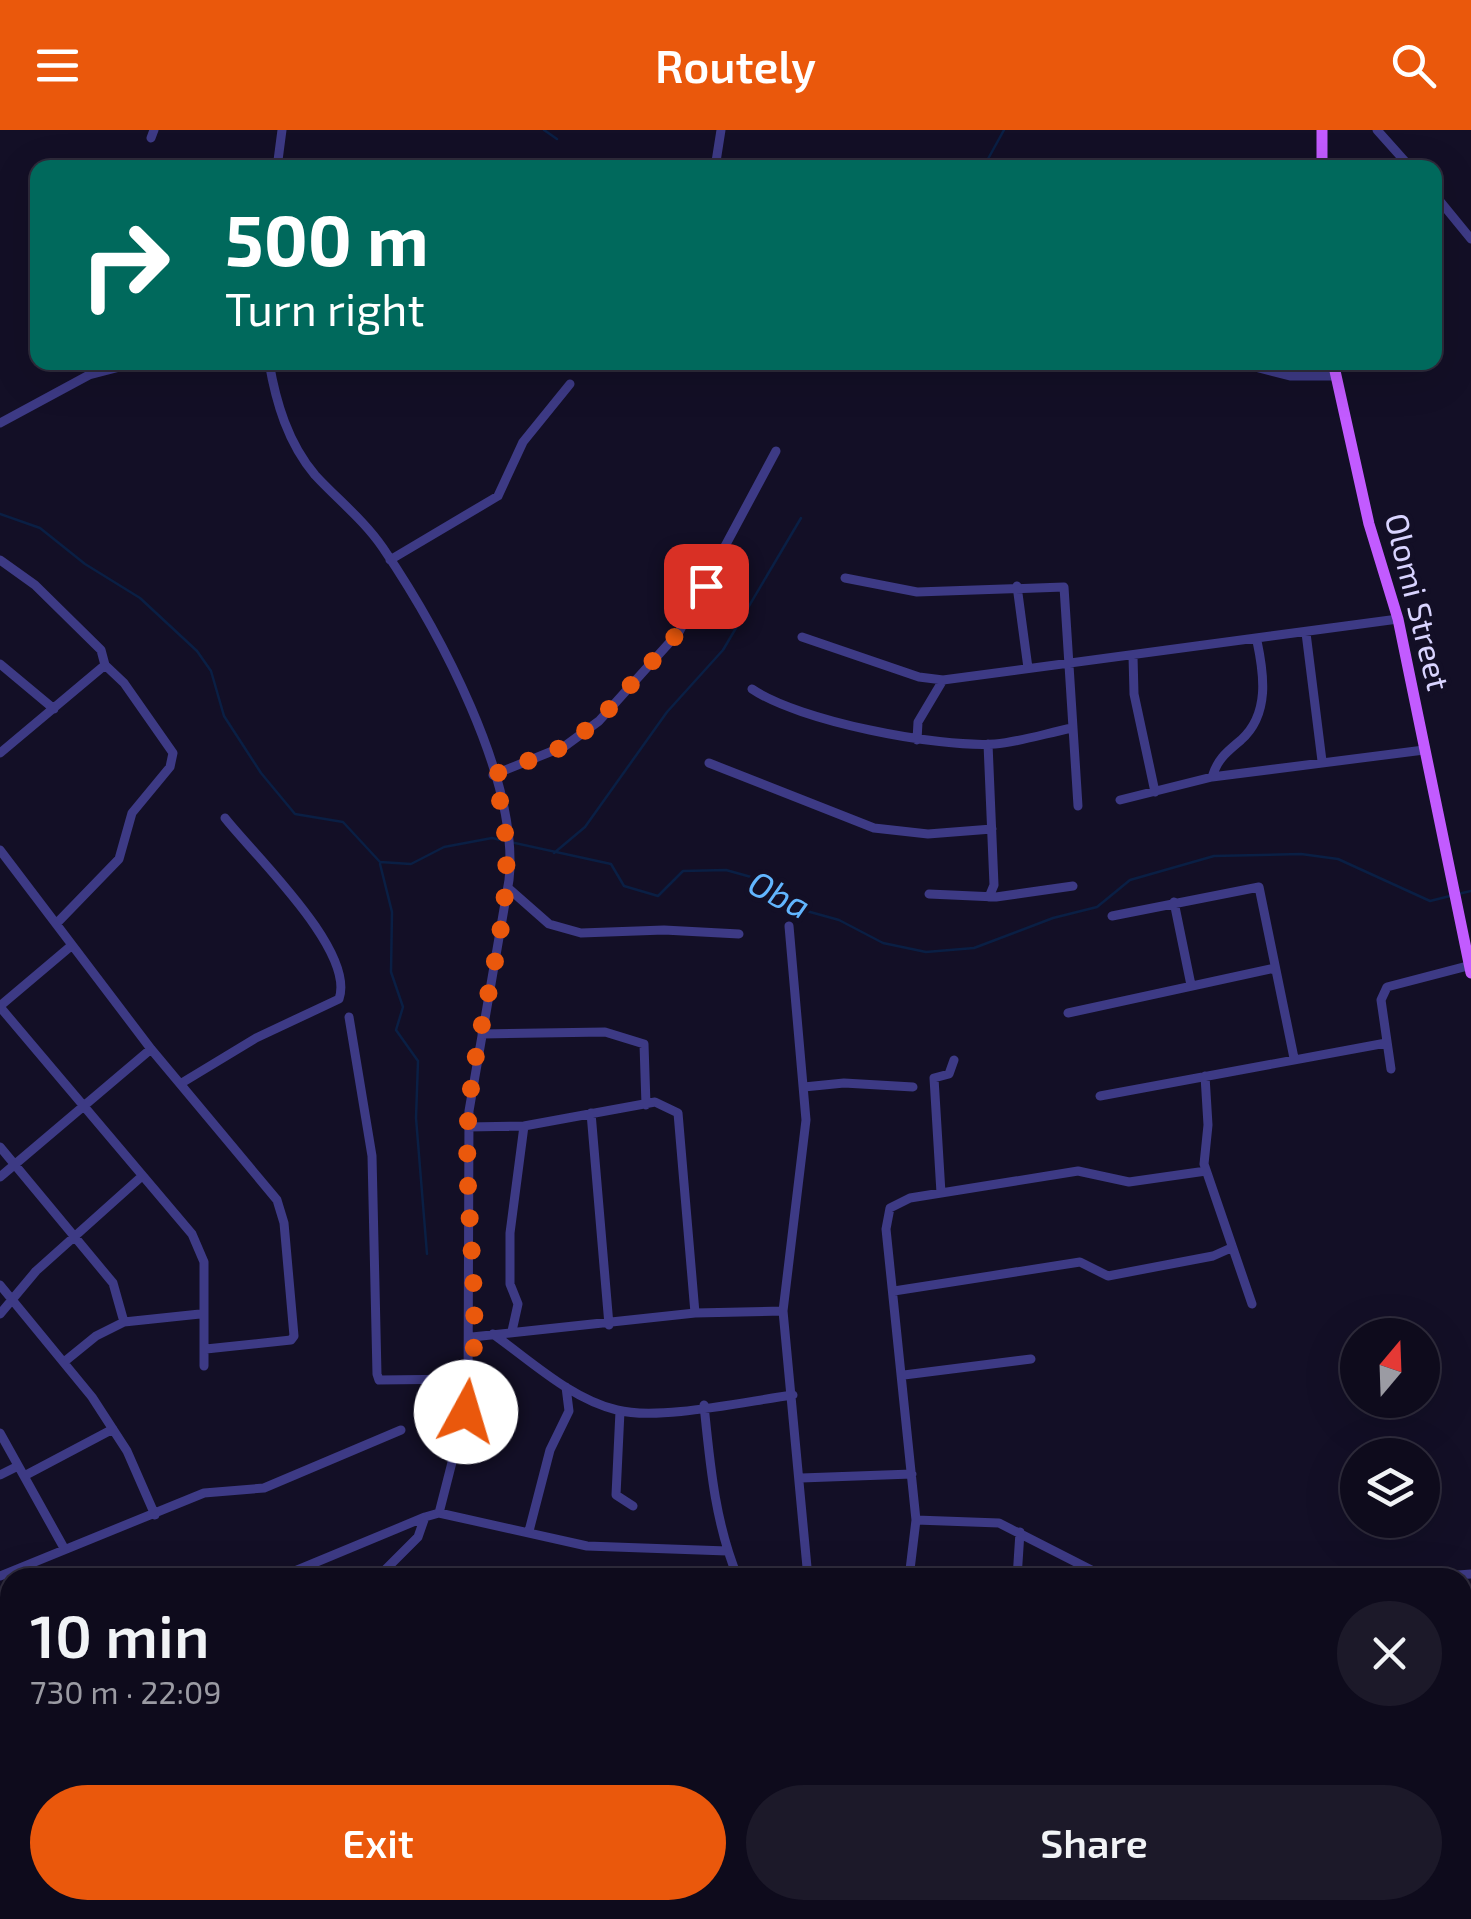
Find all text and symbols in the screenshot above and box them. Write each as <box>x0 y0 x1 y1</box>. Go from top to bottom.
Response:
icon: menu <box>30 38 85 93</box>
text: Routely <box>655 38 816 92</box>
icon: search <box>1386 38 1441 93</box>
text: 500 m <box>225 196 429 280</box>
icon: right <box>60 200 190 330</box>
text: Turn right <box>225 281 425 335</box>
street label: Olomi Street <box>1379 509 1459 694</box>
pin <box>664 544 749 629</box>
icon: arrive <box>679 559 734 614</box>
water label: Oba <box>742 860 818 926</box>
north arrow <box>1340 1318 1440 1418</box>
map controls <box>1340 1318 1440 1538</box>
position arrow <box>414 1360 518 1464</box>
button: layers <box>1340 1438 1440 1538</box>
text: 10 min <box>30 1598 210 1670</box>
button: close <box>1337 1601 1442 1706</box>
text: 730 m · 22:09 <box>30 1672 222 1710</box>
button: Exit <box>30 1785 726 1900</box>
button: Share <box>746 1785 1442 1900</box>

